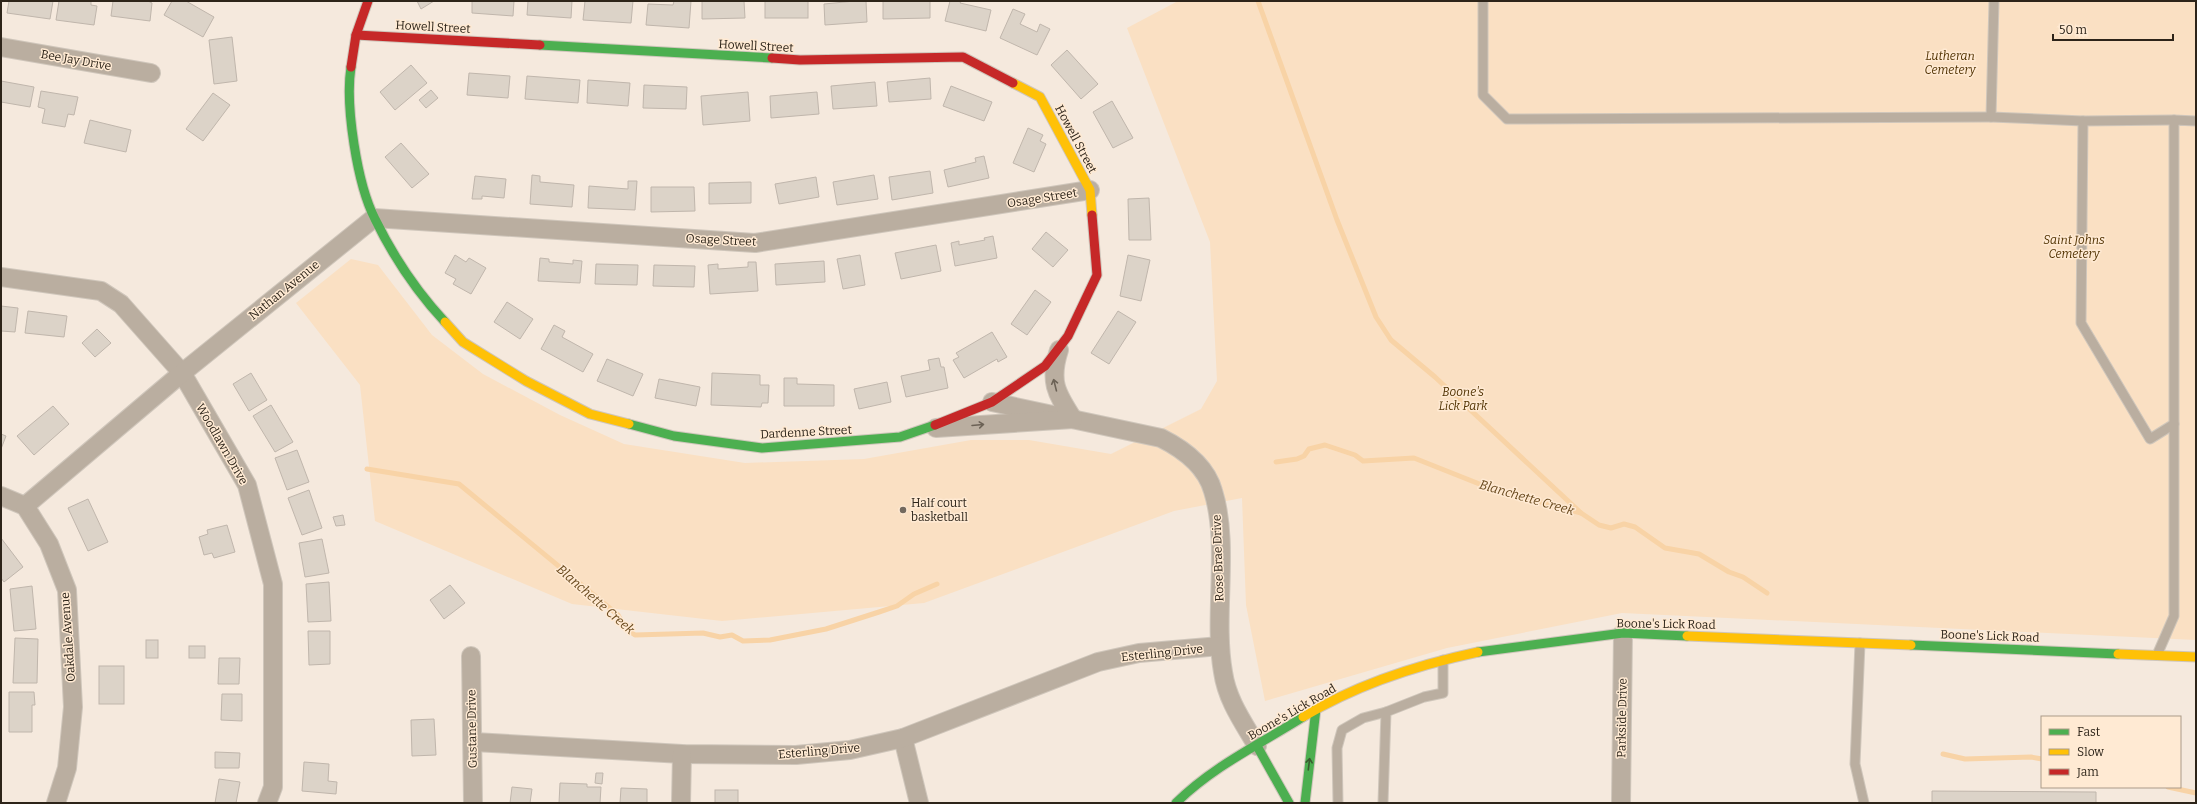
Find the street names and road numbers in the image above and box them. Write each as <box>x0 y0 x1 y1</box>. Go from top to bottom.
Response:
street label: Howell Street <box>395 18 472 36</box>
street label: Howell Street <box>718 37 795 55</box>
street label: Bee Jay Drive <box>40 47 112 73</box>
street label: Howell Street <box>1052 103 1100 176</box>
street label: Osage Street <box>1006 185 1079 210</box>
street label: Osage Street <box>685 231 757 249</box>
street label: Nathan Avenue <box>246 257 322 323</box>
street label: Woodlawn Drive <box>193 401 251 487</box>
street label: Dardenne Street <box>760 423 853 441</box>
street label: Rose Brae Drive <box>1209 514 1227 602</box>
street label: Oakdale Avenue <box>58 592 78 682</box>
street label: Boone's Lick Road <box>1616 616 1716 632</box>
street label: Boone's Lick Road <box>1940 627 2040 645</box>
street label: Esterling Drive <box>1120 642 1204 664</box>
street label: Parkside Drive <box>1614 678 1630 758</box>
street label: Boone's Lick Road <box>1246 681 1338 743</box>
street label: Gustane Drive <box>464 689 480 769</box>
street label: Esterling Drive <box>777 740 861 762</box>

